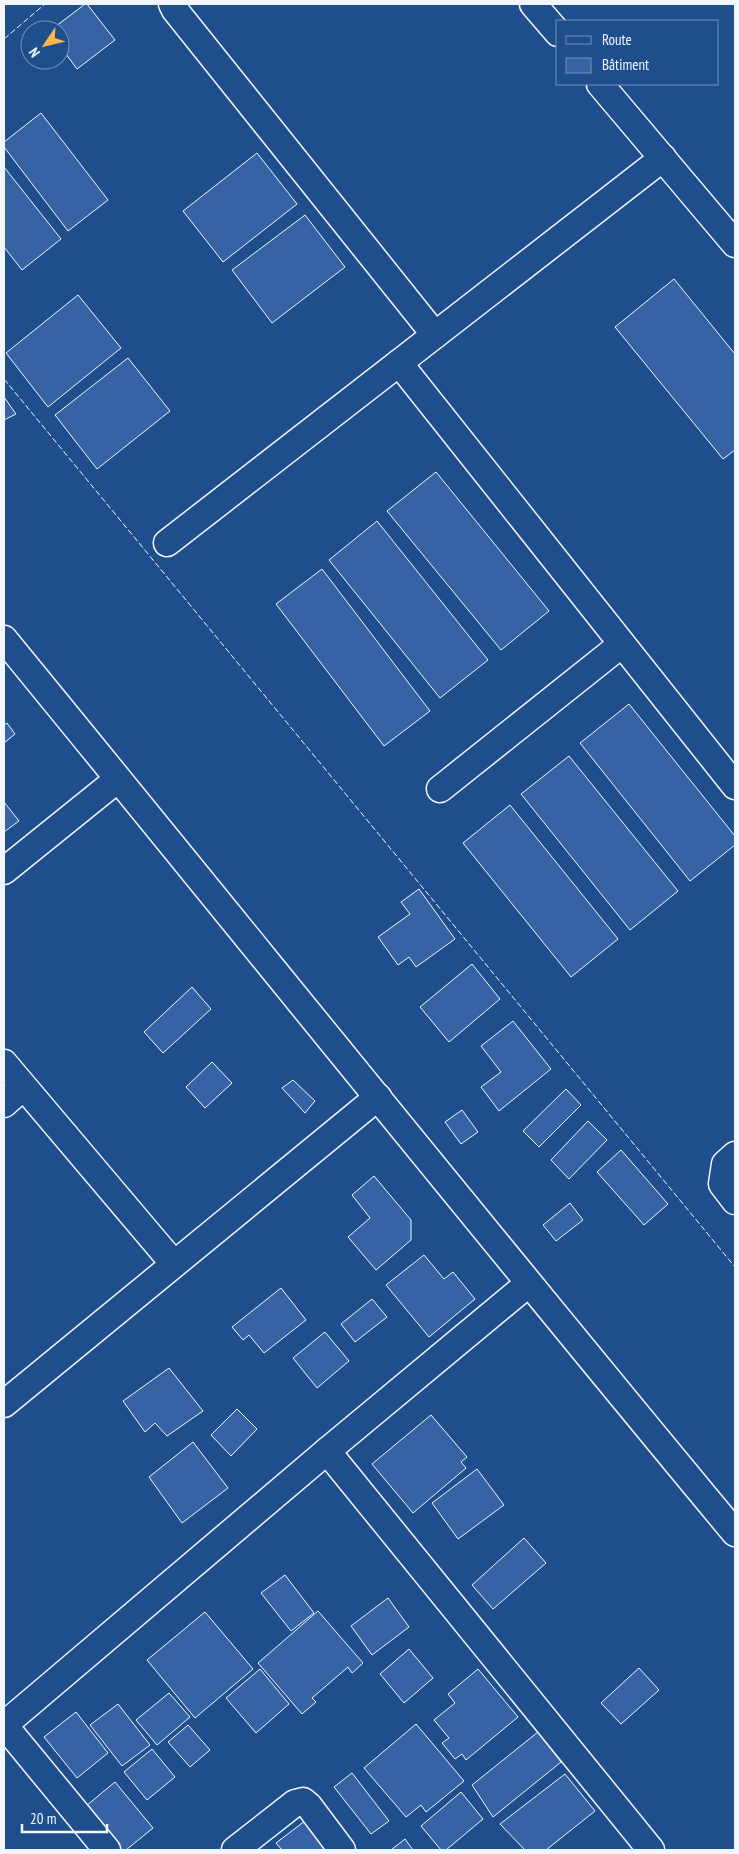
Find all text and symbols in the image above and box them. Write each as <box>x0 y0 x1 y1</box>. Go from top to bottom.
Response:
north arrow <box>20 20 70 70</box>
legend <box>556 20 719 85</box>
text: Route <box>602 30 632 49</box>
text: N <box>25 44 44 61</box>
text: Bâtiment <box>602 55 649 74</box>
scale bar <box>22 1802 108 1834</box>
text: 20 m <box>30 1809 56 1828</box>

